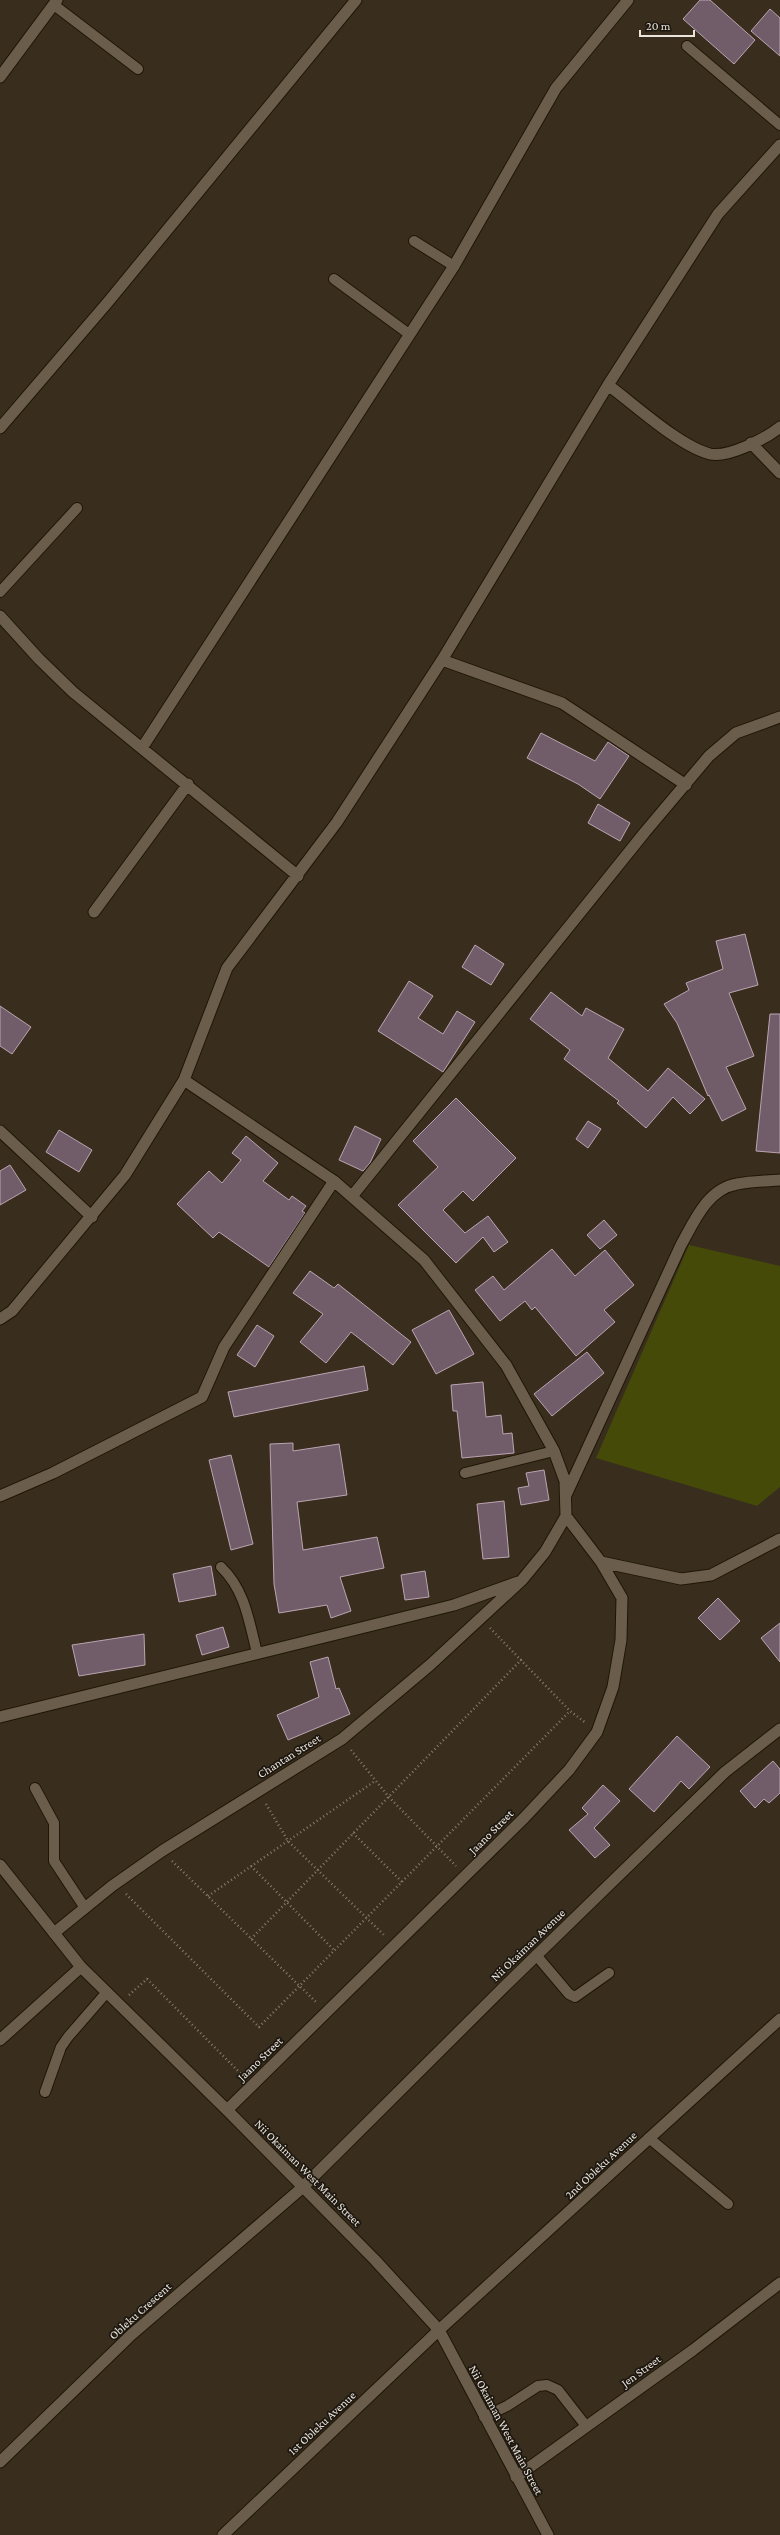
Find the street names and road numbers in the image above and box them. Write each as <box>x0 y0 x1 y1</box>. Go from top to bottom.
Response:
street label: Chantan Street <box>255 1730 324 1781</box>
street label: Jaano Street <box>465 1806 517 1858</box>
street label: Nii Okaiman Avenue <box>488 1906 568 1984</box>
street label: Jaano Street <box>234 2033 286 2085</box>
street label: Nii Okaiman West Main Street <box>252 2117 365 2230</box>
street label: 2nd Obleku Avenue <box>562 2128 640 2202</box>
street label: Obleku Crescent <box>106 2279 175 2343</box>
street label: Jen Street <box>618 2351 664 2391</box>
street label: Nii Okaiman West Main Street <box>466 2363 547 2498</box>
street label: 1st Obleku Avenue <box>285 2388 359 2458</box>

